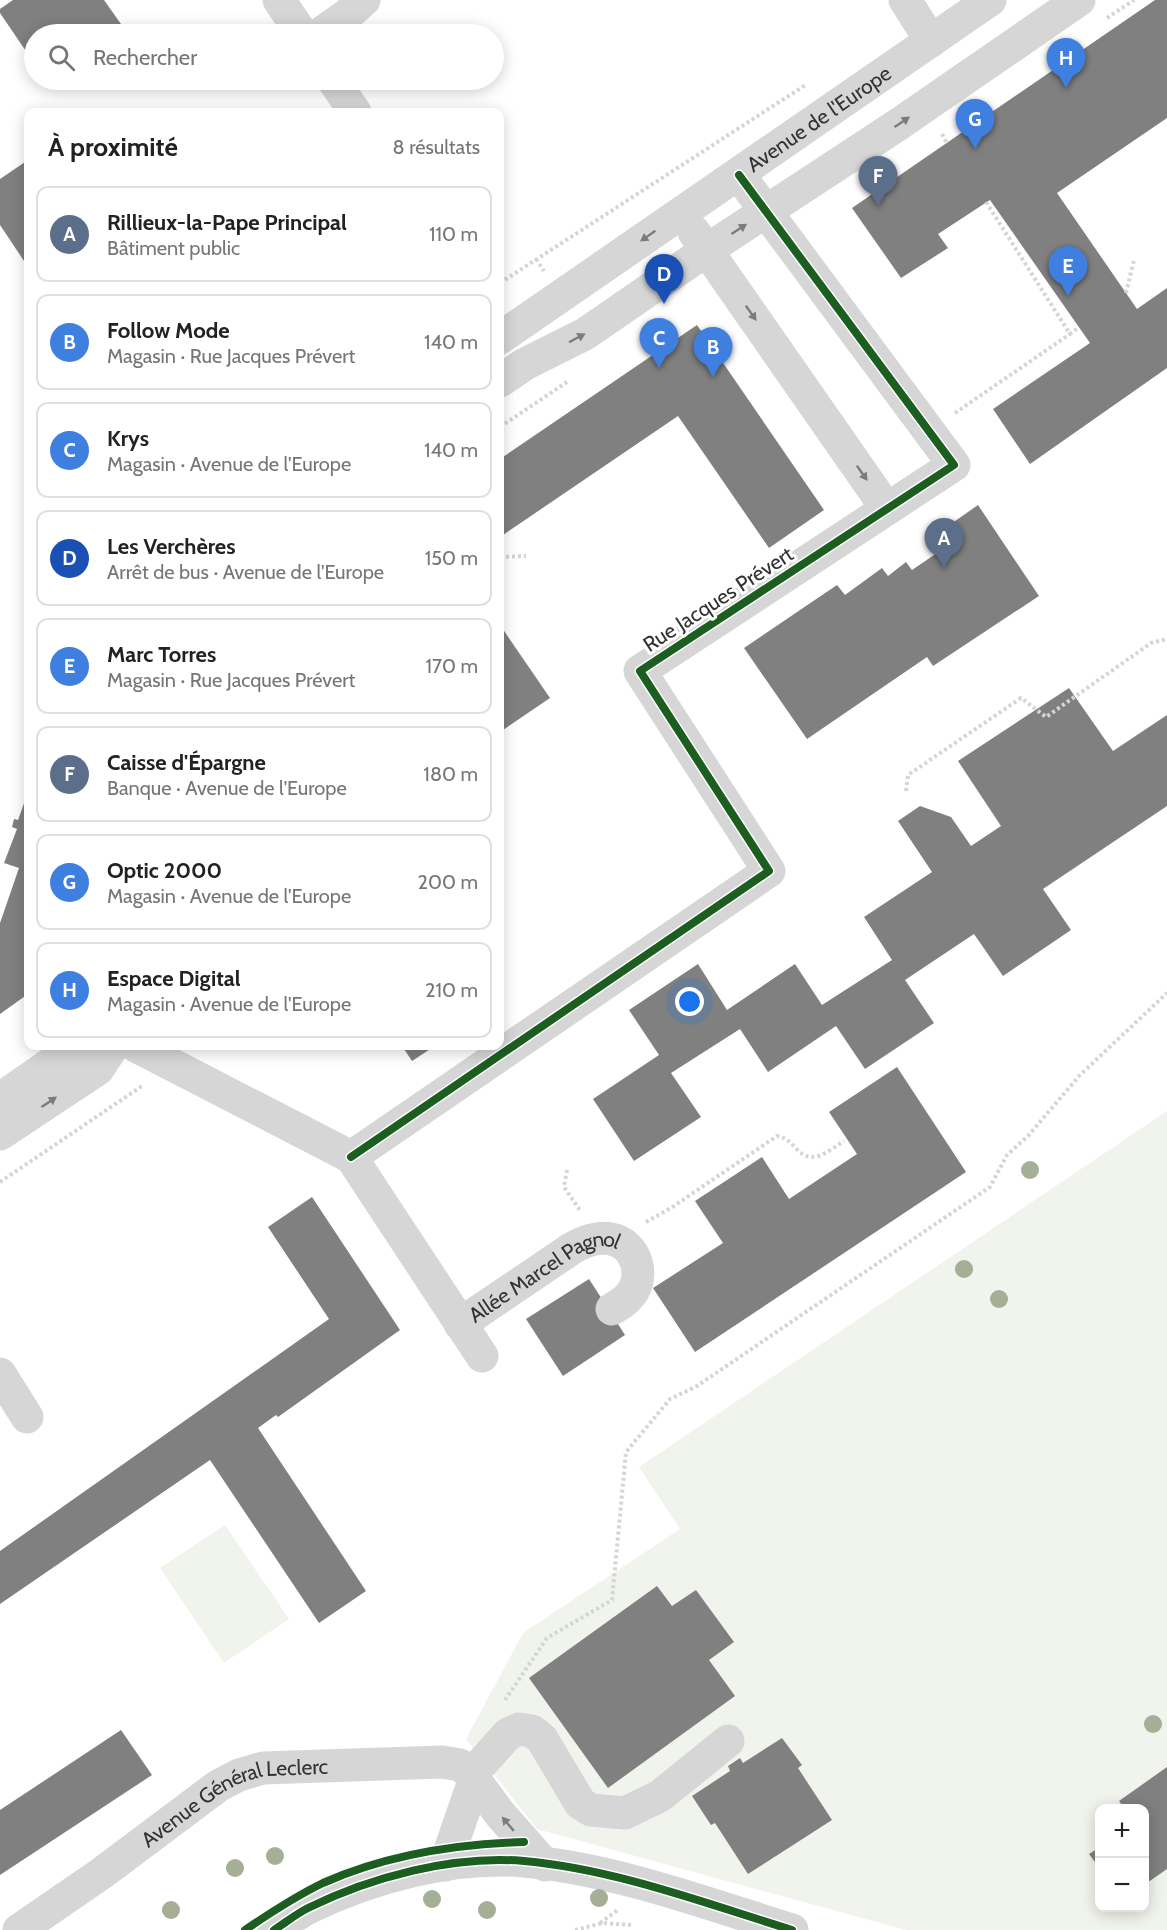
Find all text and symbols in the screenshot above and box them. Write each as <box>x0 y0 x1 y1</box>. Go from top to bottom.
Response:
search box <box>24 24 504 90</box>
pin: H <box>1046 38 1086 88</box>
icon: search <box>45 41 78 74</box>
text: Rechercher <box>93 44 197 71</box>
street label: Avenue de l'Europe <box>742 60 896 177</box>
pin: G <box>956 100 994 149</box>
one-way arrow <box>894 117 910 128</box>
text: À proximité <box>48 131 178 163</box>
text: 8 résultats <box>393 135 480 159</box>
pin: F <box>858 156 898 206</box>
text: Rillieux-la-Pape Principal <box>107 209 347 236</box>
text: A <box>63 222 76 246</box>
text: 110 m <box>429 222 478 246</box>
one-way arrow <box>731 223 747 235</box>
one-way arrow <box>641 230 657 242</box>
text: Bâtiment public <box>107 236 240 260</box>
pin: E <box>1048 246 1088 296</box>
pin: D <box>644 254 684 304</box>
one-way arrow <box>745 305 757 321</box>
text: Follow Mode <box>107 317 230 344</box>
pin: C <box>640 318 678 368</box>
pin: B <box>694 328 732 377</box>
text: B <box>63 330 76 354</box>
text: 140 m <box>424 330 478 354</box>
one-way arrow <box>569 333 586 342</box>
text: Magasin · Rue Jacques Prévert <box>107 344 355 368</box>
text: Krys <box>107 425 149 452</box>
text: C <box>63 438 76 462</box>
text: 140 m <box>424 438 478 462</box>
text: Magasin · Avenue de l'Europe <box>107 452 351 476</box>
one-way arrow <box>856 465 868 481</box>
pin: A <box>924 518 964 568</box>
text: Les Verchères <box>107 533 236 560</box>
street label: Rue Jacques Prévert <box>638 541 798 657</box>
text: D <box>62 546 77 570</box>
text: 150 m <box>425 546 478 570</box>
text: Arrêt de bus · Avenue de l'Europe <box>107 560 384 584</box>
text: Marc Torres <box>107 641 216 668</box>
text: E <box>64 654 75 678</box>
text: 170 m <box>426 654 478 678</box>
text: Magasin · Rue Jacques Prévert <box>107 668 355 692</box>
text: Caisse d'Épargne <box>107 749 266 776</box>
text: F <box>64 762 75 786</box>
text: 180 m <box>423 762 478 786</box>
text: Banque · Avenue de l'Europe <box>107 776 347 800</box>
text: Optic 2000 <box>107 857 222 884</box>
text: G <box>63 870 76 894</box>
text: 200 m <box>418 870 478 894</box>
text: Magasin · Avenue de l'Europe <box>107 884 351 908</box>
text: Espace Digital <box>107 965 241 992</box>
text: H <box>62 978 77 1002</box>
text: 210 m <box>425 978 478 1002</box>
your location <box>675 987 704 1016</box>
text: Magasin · Avenue de l'Europe <box>107 992 351 1016</box>
one-way arrow <box>40 1096 56 1108</box>
street label: Allée Marcel Pagnol <box>463 1225 625 1327</box>
street label: Avenue Général Leclerc <box>136 1753 329 1852</box>
map controls <box>1095 1804 1149 1912</box>
button: + <box>1095 1804 1149 1858</box>
one-way arrow <box>502 1816 515 1832</box>
button: − <box>1095 1858 1149 1912</box>

